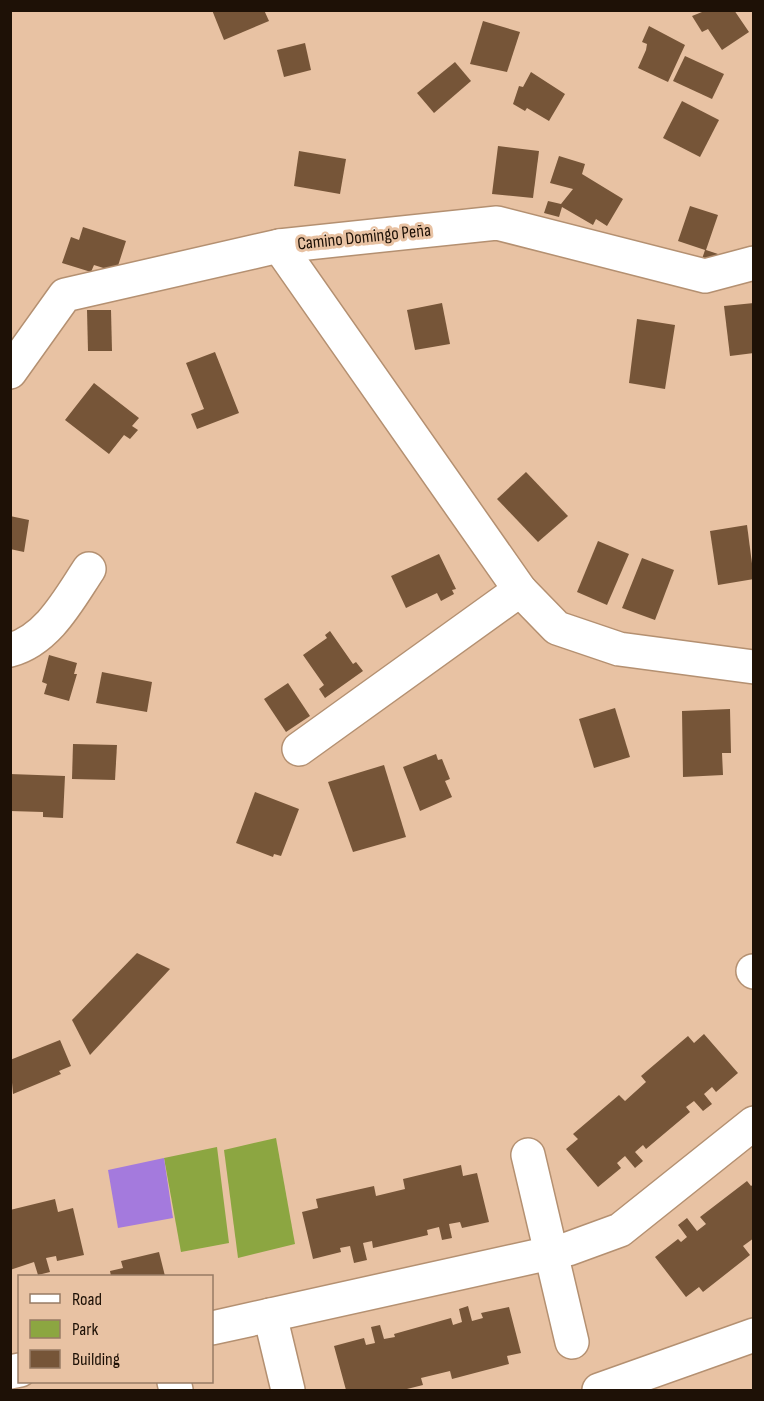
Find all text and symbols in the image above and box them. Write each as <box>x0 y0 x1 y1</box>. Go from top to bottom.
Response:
street label: Camino Domingo Peña <box>296 220 432 254</box>
legend <box>18 1275 213 1383</box>
text: Road <box>72 1289 102 1310</box>
text: Park <box>72 1319 98 1340</box>
text: Building <box>72 1349 120 1370</box>

